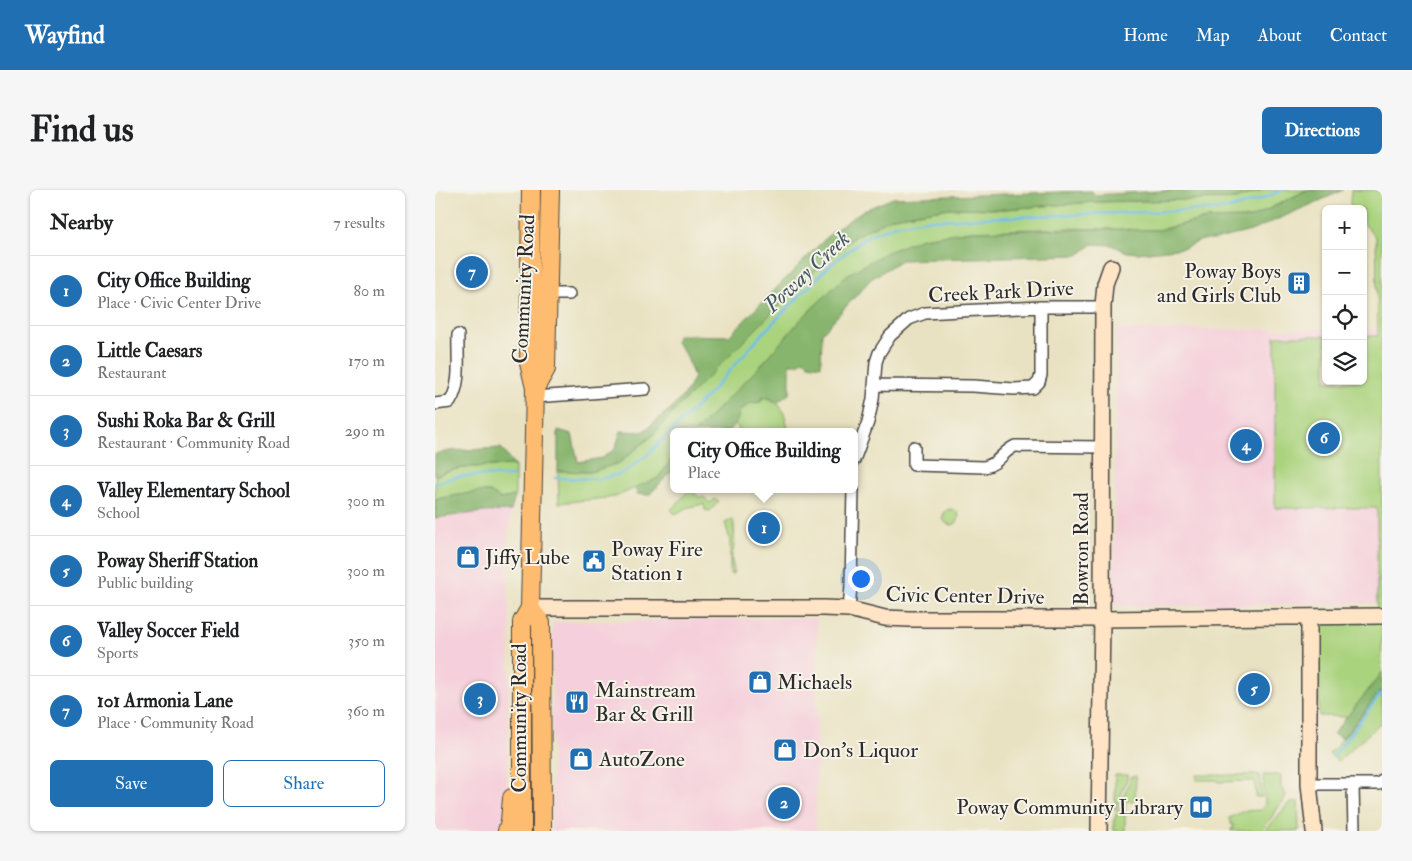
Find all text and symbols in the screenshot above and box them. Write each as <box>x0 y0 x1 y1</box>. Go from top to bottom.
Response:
text: Wayfind <box>25 20 105 51</box>
text: Home <box>1123 24 1168 47</box>
text: Map <box>1196 24 1230 47</box>
text: About <box>1258 24 1302 47</box>
text: Contact <box>1330 24 1387 47</box>
button: Directions <box>1262 107 1382 154</box>
text: Find us <box>30 108 134 152</box>
map controls <box>1322 205 1367 385</box>
button: + <box>1322 205 1367 250</box>
text: Nearby <box>50 209 113 236</box>
text: 7 results <box>333 213 385 233</box>
street label: Community Road <box>507 213 541 364</box>
water label: Poway Creek <box>757 225 856 320</box>
button: − <box>1322 250 1367 295</box>
pin: 7 <box>456 253 488 291</box>
place label: Poway Boys and Girls Club <box>1157 258 1281 309</box>
text: City Office Building <box>97 269 250 293</box>
building icon: Poway Boys and Girls Club <box>1286 270 1312 296</box>
street label: Creek Park Drive <box>928 275 1075 309</box>
text: 1 <box>63 281 69 301</box>
text: 80 m <box>354 281 385 301</box>
text: Place · Civic Center Drive <box>97 293 261 313</box>
button: locate <box>1322 295 1367 340</box>
text: Little Caesars <box>97 339 202 363</box>
button: layers <box>1322 340 1367 385</box>
text: 2 <box>62 351 70 371</box>
text: 170 m <box>348 351 385 371</box>
text: Restaurant <box>97 363 166 383</box>
text: Sushi Roka Bar & Grill <box>97 409 275 433</box>
pin: 6 <box>1308 419 1340 457</box>
text: 3 <box>63 421 69 441</box>
text: 290 m <box>345 421 385 441</box>
pin: 4 <box>1230 426 1262 464</box>
popup <box>670 428 858 493</box>
text: Restaurant · Community Road <box>97 433 290 453</box>
text: City Office Building <box>687 439 841 463</box>
text: Place <box>687 463 721 483</box>
text: Valley Elementary School <box>97 479 290 503</box>
text: 4 <box>62 491 70 511</box>
text: 300 m <box>347 491 385 511</box>
street label: Bowron Road <box>1068 491 1095 606</box>
text: School <box>97 503 140 523</box>
pin: 1 <box>748 509 780 547</box>
place label: Poway Fire Station 1 <box>611 536 703 587</box>
shop icon: Jiffy Lube <box>455 544 481 570</box>
place label: Jiffy Lube <box>484 544 570 571</box>
public building icon: Poway Fire Station 1 <box>581 548 607 574</box>
text: Poway Sheriff Station <box>97 549 258 573</box>
text: 5 <box>62 561 70 581</box>
text: 300 m <box>347 561 385 581</box>
your location <box>848 566 874 592</box>
text: Public building <box>97 573 193 593</box>
street label: Civic Center Drive <box>885 581 1045 611</box>
text: Valley Soccer Field <box>97 619 239 643</box>
text: 6 <box>62 631 70 651</box>
text: 350 m <box>348 631 385 651</box>
text: Sports <box>97 643 138 663</box>
street label: Community Road <box>506 643 533 793</box>
shop icon: Michaels <box>747 669 773 695</box>
place label: Michaels <box>777 669 852 696</box>
pin: 5 <box>1238 670 1270 708</box>
place label: Mainstream Bar & Grill <box>595 677 696 728</box>
pin: 3 <box>464 680 496 718</box>
text: 101 Armonia Lane <box>97 689 233 713</box>
restaurant icon: Mainstream Bar & Grill <box>564 689 590 715</box>
text: 7 <box>62 701 70 721</box>
text: 360 m <box>347 701 385 721</box>
text: Place · Community Road <box>97 713 254 733</box>
shop icon: Don's Liquor <box>772 737 798 763</box>
place label: Don's Liquor <box>803 737 918 764</box>
shop icon: AutoZone <box>568 746 594 772</box>
place label: AutoZone <box>598 746 685 773</box>
button: Save <box>50 760 213 807</box>
button: Share <box>223 760 385 807</box>
pin: 2 <box>768 784 800 822</box>
place label: Poway Community Library <box>956 794 1184 821</box>
library icon: Poway Community Library <box>1188 794 1214 820</box>

